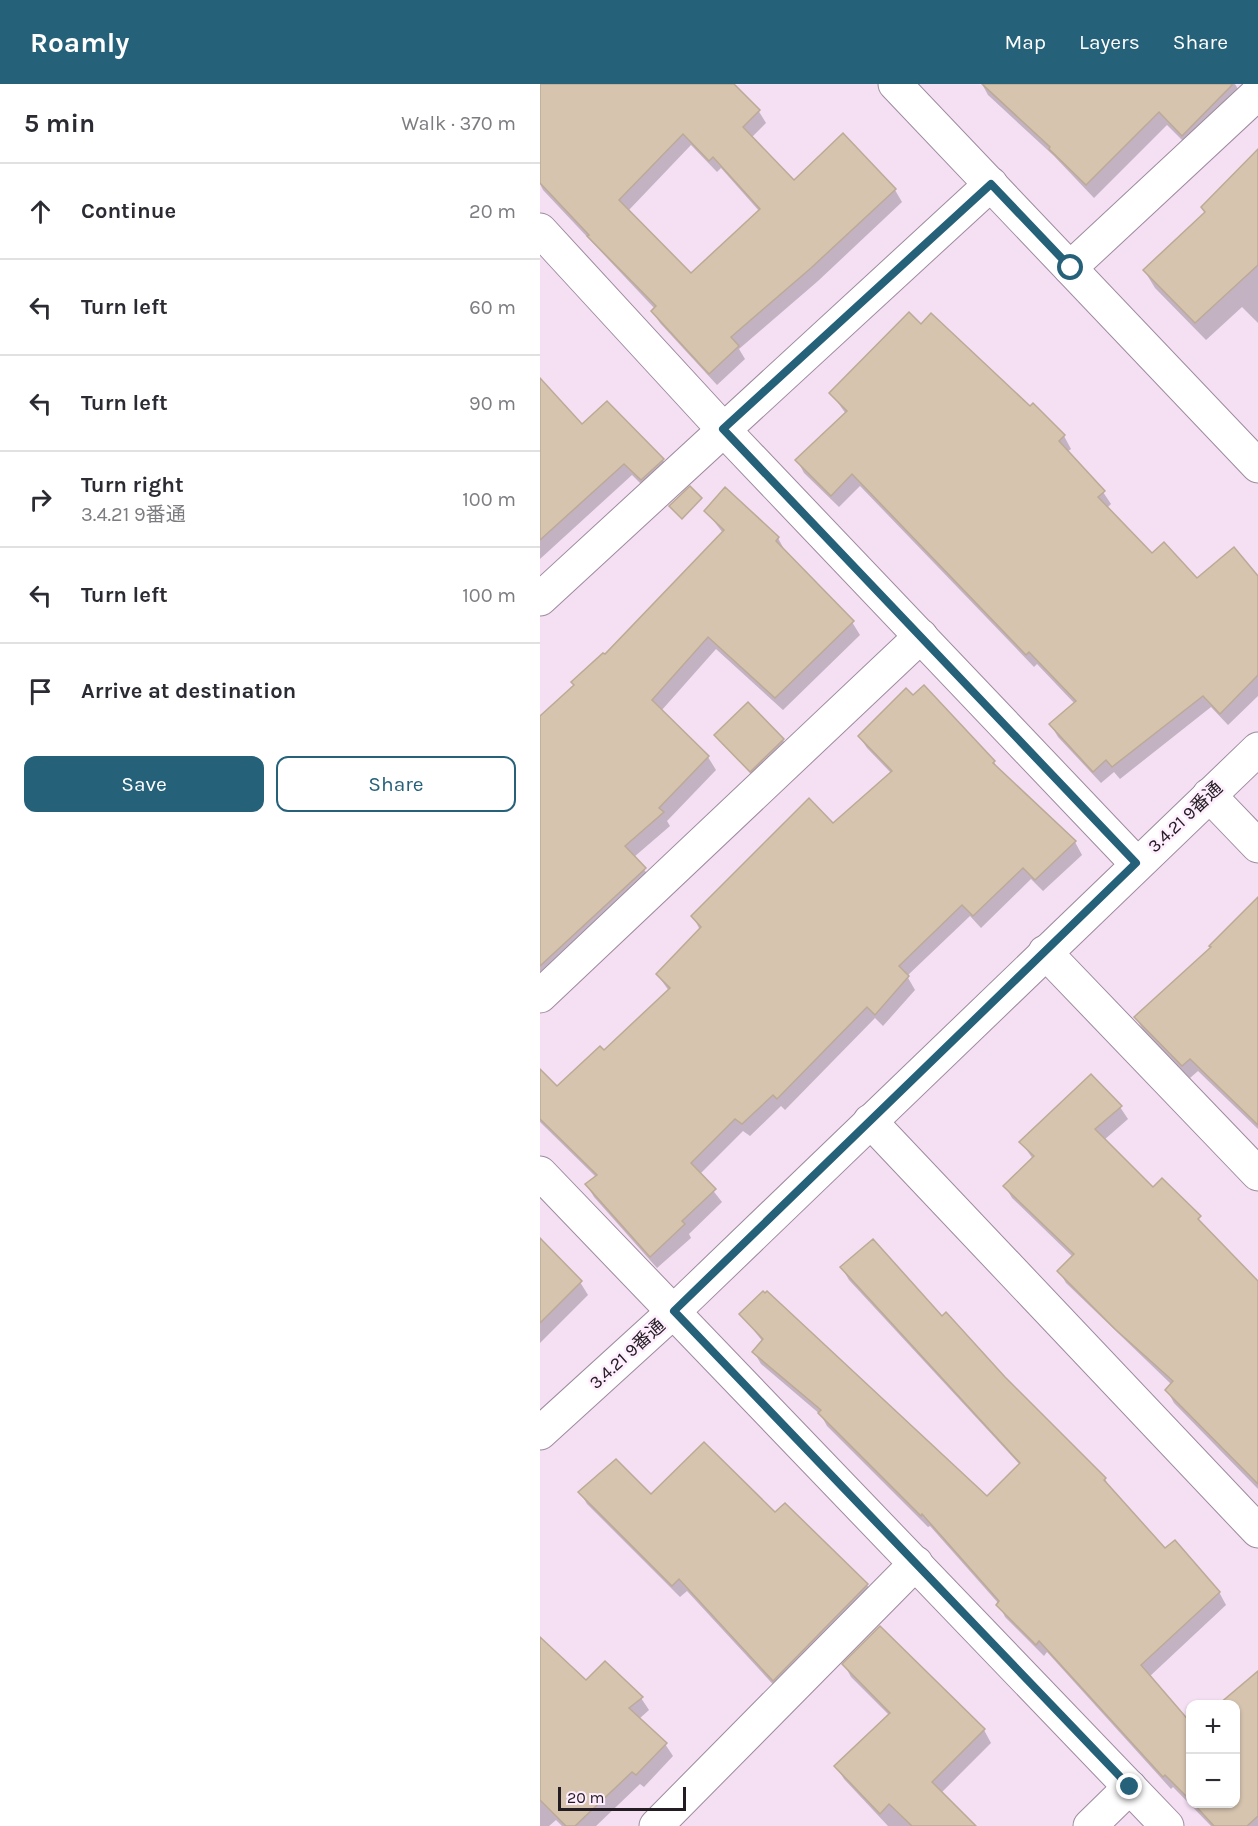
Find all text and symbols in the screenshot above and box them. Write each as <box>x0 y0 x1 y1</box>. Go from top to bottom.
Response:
text: Roamly <box>30 26 129 59</box>
text: Map <box>1004 30 1046 54</box>
text: Layers <box>1079 30 1140 54</box>
text: Share <box>1173 30 1228 54</box>
text: 5 min <box>24 108 95 139</box>
text: Walk · 370 m <box>401 112 516 135</box>
icon: ahead <box>24 195 57 228</box>
text: Continue <box>81 198 176 224</box>
text: 20 m <box>469 200 516 223</box>
route start <box>1057 254 1083 280</box>
icon: left <box>24 291 57 324</box>
text: Turn left <box>81 294 168 320</box>
text: 60 m <box>469 296 516 319</box>
icon: left <box>24 387 57 420</box>
text: Turn left <box>81 390 168 416</box>
text: 90 m <box>469 392 516 415</box>
text: Turn right <box>81 472 184 498</box>
icon: right <box>24 483 57 516</box>
text: 100 m <box>462 488 516 511</box>
text: 3.4.21 9番通 <box>81 503 186 526</box>
icon: left <box>24 579 57 612</box>
text: Turn left <box>81 582 168 608</box>
text: 100 m <box>462 584 516 607</box>
icon: arrive <box>24 675 57 708</box>
text: Arrive at destination <box>81 678 296 704</box>
button: Save <box>24 756 264 812</box>
button: Share <box>276 756 516 812</box>
street label: 3.4.21 9番通 <box>1143 777 1227 857</box>
street label: 3.4.21 9番通 <box>585 1314 669 1394</box>
map controls <box>1186 1700 1240 1808</box>
button: + <box>1186 1700 1240 1754</box>
button: − <box>1186 1754 1240 1808</box>
route end <box>1116 1773 1142 1799</box>
scale bar <box>558 1784 686 1812</box>
text: 20 m <box>567 1788 605 1807</box>

